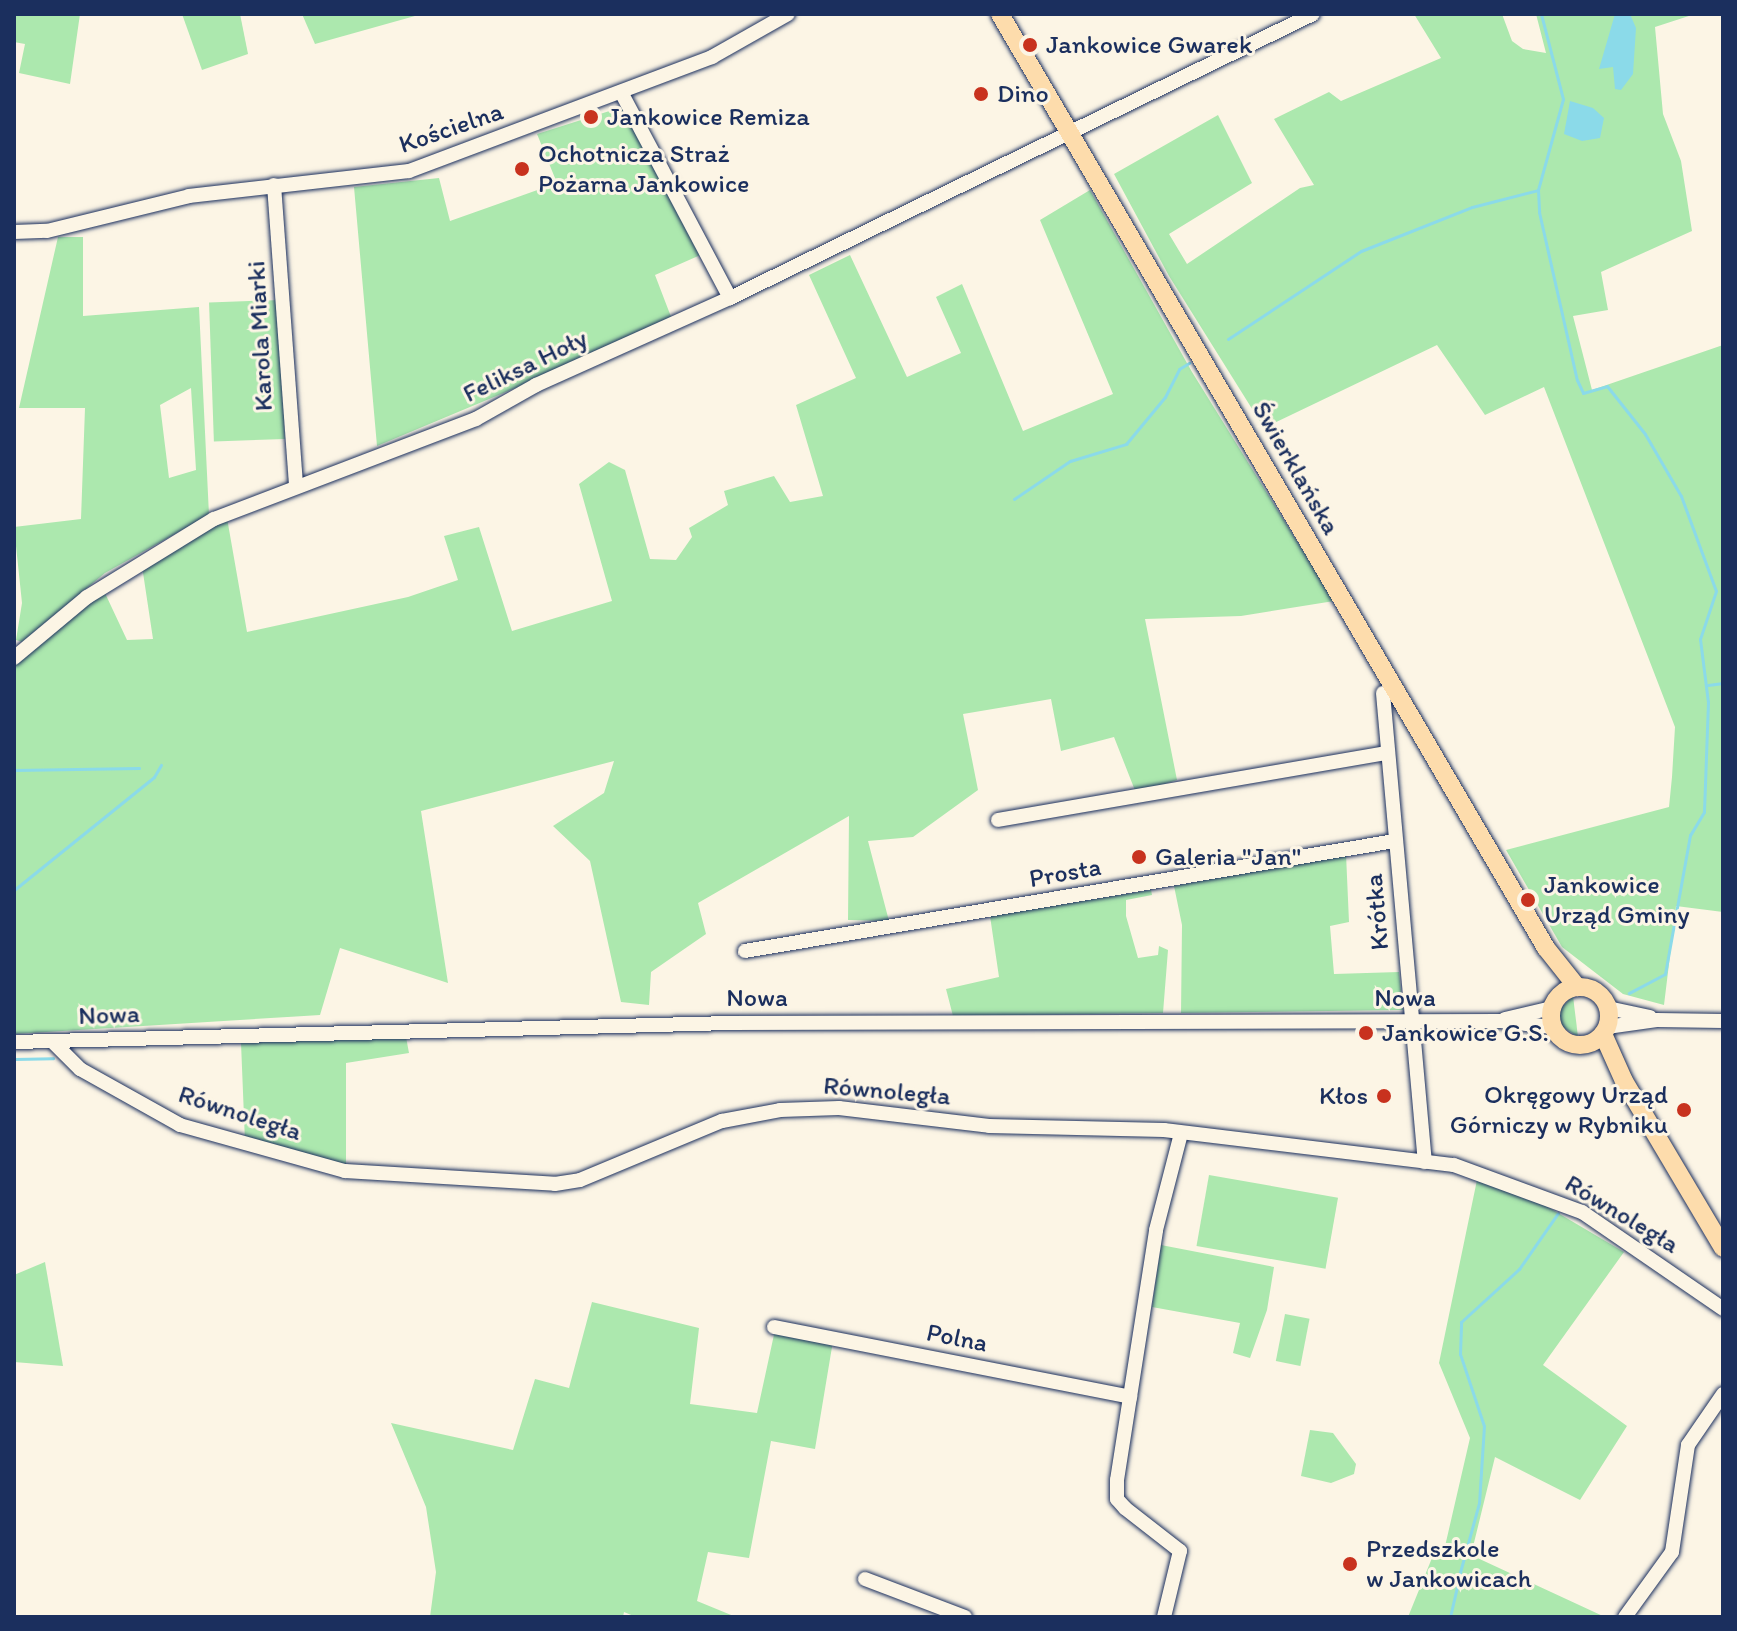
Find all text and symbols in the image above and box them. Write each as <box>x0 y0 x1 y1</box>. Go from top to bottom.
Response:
place label: Jankowice Gwarek <box>1046 29 1252 61</box>
marker: Jankowice Gwarek <box>1021 36 1039 54</box>
place label: Dino <box>997 78 1049 110</box>
marker: Dino <box>972 85 990 103</box>
street label: Kościelna <box>395 96 507 160</box>
place label: Jankowice Remiza <box>607 101 810 133</box>
marker: Jankowice Remiza <box>582 108 600 126</box>
place label: Ochotnicza Straż Pożarna Jankowice <box>538 138 749 200</box>
marker: Ochotnicza Straż Pożarna Jankowice <box>513 160 531 178</box>
street label: Karola Miarki <box>240 260 280 412</box>
street label: Feliksa Hoły <box>458 323 592 409</box>
street label: Świerklańska <box>1245 396 1347 540</box>
place label: Galeria "Jan" <box>1155 841 1301 873</box>
marker: Galeria "Jan" <box>1130 848 1148 866</box>
street label: Prosta <box>1027 851 1103 895</box>
place label: Jankowice Urząd Gminy <box>1544 869 1690 930</box>
street label: Krótka <box>1358 872 1396 952</box>
marker: Jankowice Urząd Gminy <box>1519 891 1537 909</box>
street label: Nowa <box>726 982 788 1014</box>
street label: Nowa <box>1374 982 1436 1014</box>
street label: Nowa <box>78 998 140 1032</box>
place label: Jankowice G.S. <box>1382 1017 1549 1049</box>
marker: Jankowice G.S. <box>1357 1024 1375 1042</box>
street label: Równoległa <box>822 1070 952 1112</box>
street label: Równoległa <box>174 1078 306 1148</box>
place label: Okręgowy Urząd Górniczy w Rybniku <box>1450 1079 1668 1140</box>
place label: Kłos <box>1319 1080 1368 1112</box>
marker: Kłos <box>1375 1087 1393 1105</box>
marker: Okręgowy Urząd Górniczy w Rybniku <box>1675 1101 1693 1119</box>
street label: Równoległa <box>1559 1168 1685 1260</box>
street label: Polna <box>924 1317 990 1359</box>
place label: Przedszkole w Jankowicach <box>1366 1533 1532 1594</box>
marker: Przedszkole w Jankowicach <box>1341 1555 1359 1573</box>

